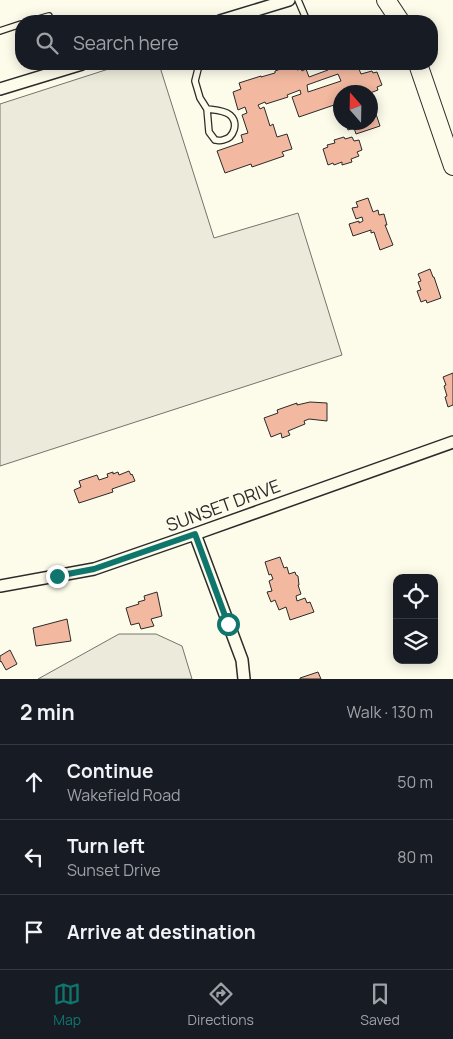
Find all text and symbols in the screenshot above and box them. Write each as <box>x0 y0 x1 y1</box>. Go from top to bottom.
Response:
search box <box>15 15 438 70</box>
icon: search <box>33 29 61 57</box>
text: Search here <box>73 30 179 56</box>
north arrow <box>333 85 378 130</box>
street label: SUNSET DRIVE <box>163 473 283 537</box>
route end <box>46 565 69 588</box>
map controls <box>393 574 438 664</box>
button: locate <box>393 574 438 619</box>
route start <box>217 613 240 636</box>
button: layers <box>393 619 438 664</box>
text: 2 min <box>20 698 75 726</box>
text: Walk · 130 m <box>347 701 433 723</box>
text: Continue <box>67 758 153 784</box>
icon: ahead <box>20 768 48 796</box>
text: 50 m <box>397 771 433 793</box>
text: Wakefield Road <box>67 784 181 806</box>
text: Turn left <box>67 833 145 859</box>
icon: left <box>20 843 48 871</box>
text: 80 m <box>397 846 433 868</box>
text: Sunset Drive <box>67 859 161 881</box>
icon: arrive <box>20 918 48 946</box>
text: Arrive at destination <box>67 919 256 945</box>
tab: Map <box>53 980 81 1029</box>
tab: Directions <box>188 980 254 1029</box>
tab: Saved <box>360 980 400 1029</box>

